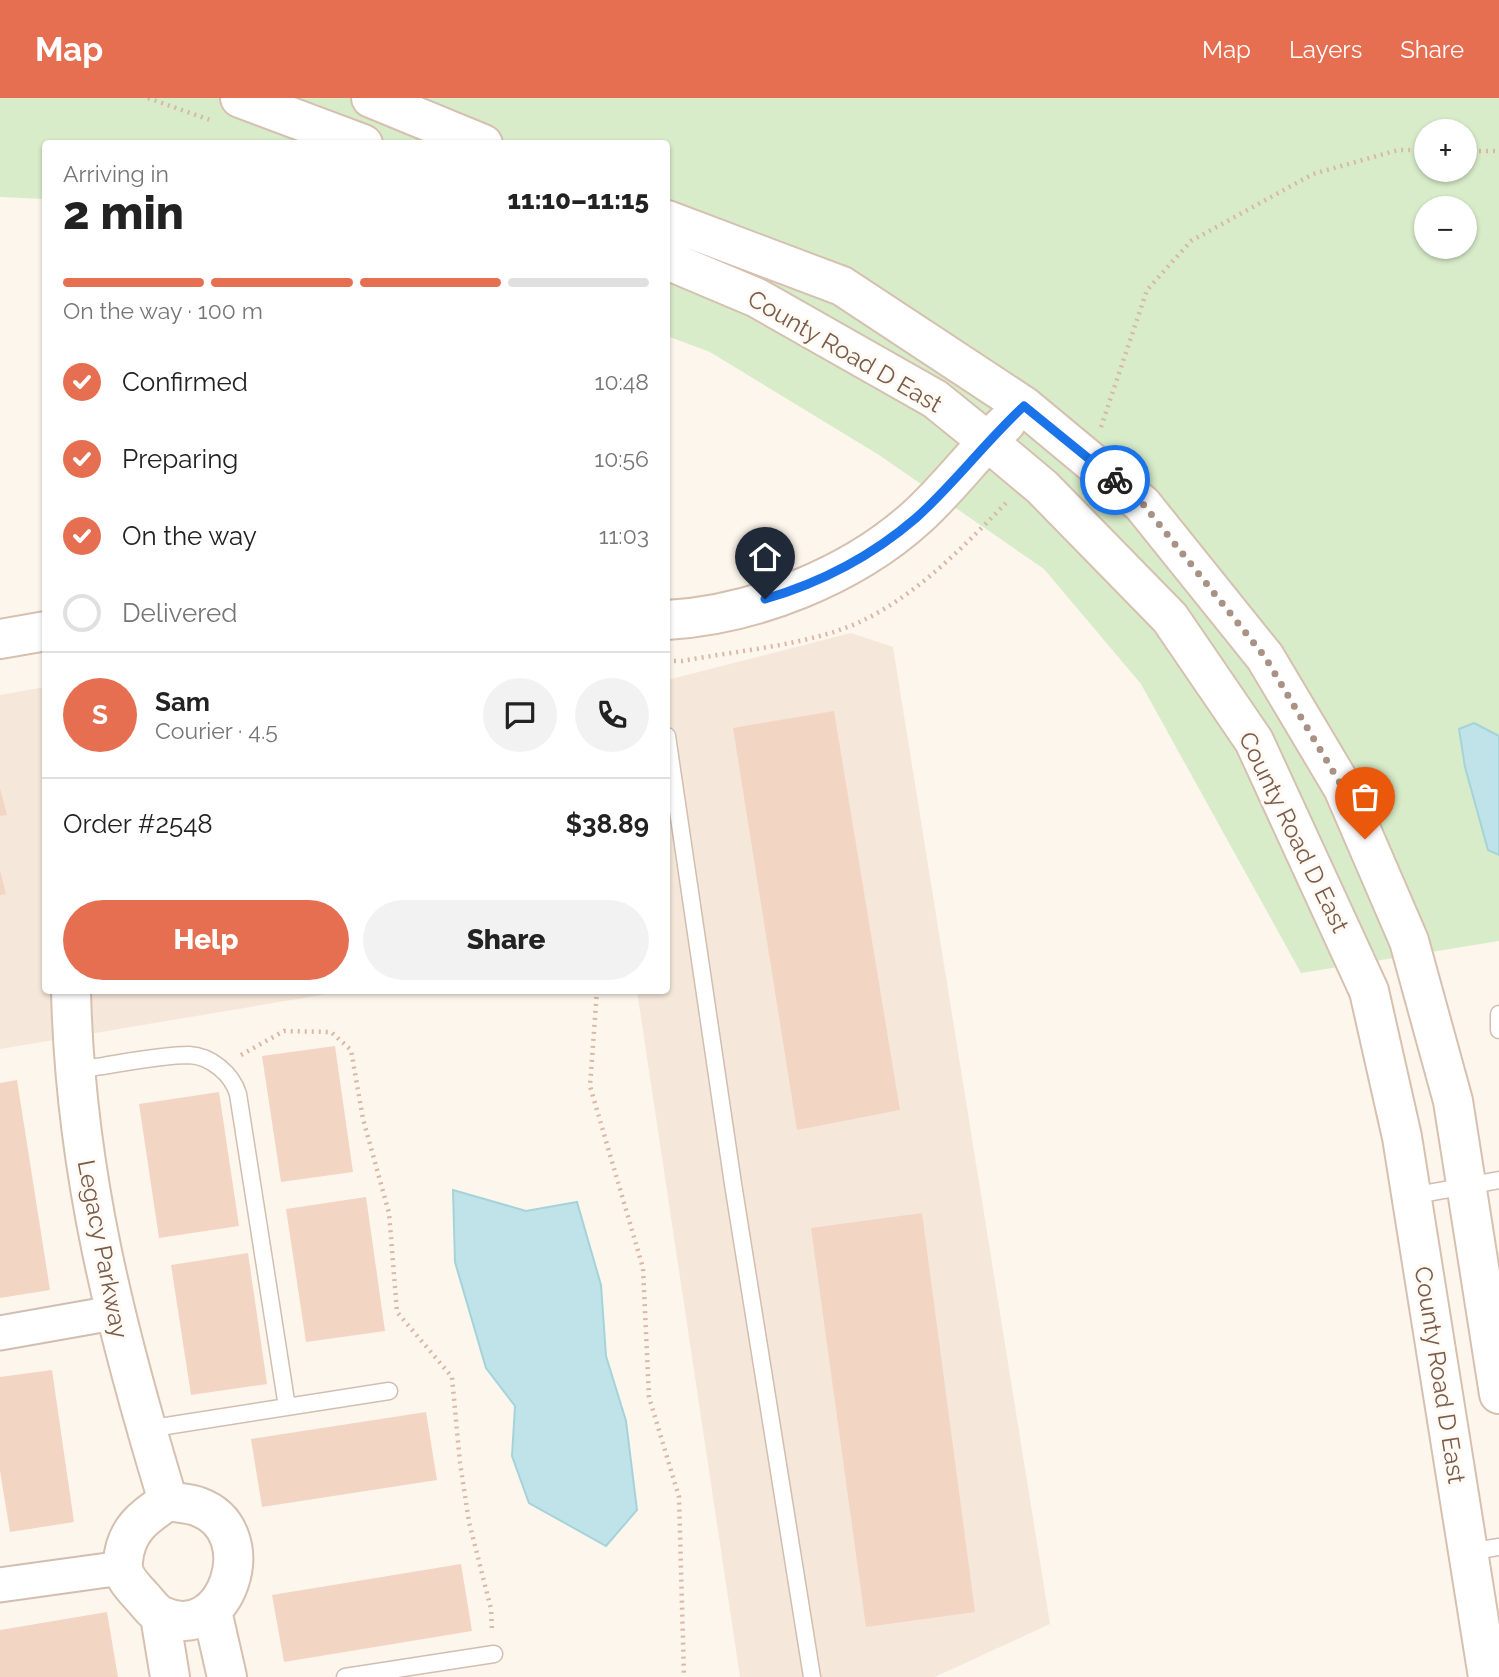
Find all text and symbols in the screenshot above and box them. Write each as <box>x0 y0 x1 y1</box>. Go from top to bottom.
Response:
text: Map <box>35 30 103 69</box>
text: Map <box>1202 35 1251 64</box>
text: Layers <box>1289 35 1362 64</box>
text: Share <box>1400 35 1464 64</box>
map controls <box>1414 119 1477 259</box>
button: + <box>1414 119 1477 182</box>
text: Arriving in <box>63 160 169 187</box>
text: 11:10–11:15 <box>507 185 649 215</box>
text: 2 min <box>63 186 184 240</box>
button: − <box>1414 196 1477 259</box>
street label: County Road D East <box>743 284 947 418</box>
text: On the way · 100 m <box>63 297 263 324</box>
icon: check <box>63 363 101 401</box>
text: Confirmed <box>122 367 248 397</box>
text: 10:48 <box>595 368 649 395</box>
icon: check <box>63 440 101 478</box>
text: Preparing <box>122 444 238 474</box>
text: 10:56 <box>594 445 649 472</box>
courier <box>1080 445 1150 515</box>
icon: bike <box>1096 461 1134 499</box>
icon: check <box>63 517 101 555</box>
text: On the way <box>122 521 257 551</box>
text: 11:03 <box>599 522 649 549</box>
pin <box>735 527 795 599</box>
icon: home <box>746 538 784 576</box>
text: Delivered <box>122 598 237 628</box>
button: chat <box>483 678 557 752</box>
button: phone <box>575 678 649 752</box>
text: Sam <box>155 687 210 717</box>
text: S <box>92 700 108 730</box>
text: Courier · 4.5 <box>155 717 278 744</box>
street label: County Road D East <box>1233 727 1355 937</box>
pin <box>1335 767 1395 839</box>
icon: bag <box>1346 778 1384 816</box>
text: Order #2548 <box>63 809 213 839</box>
text: $38.89 <box>566 809 649 839</box>
button: Help <box>63 900 349 980</box>
button: Share <box>363 900 649 980</box>
street label: Legacy Parkway <box>71 1157 135 1341</box>
street label: County Road D East <box>1409 1264 1471 1486</box>

